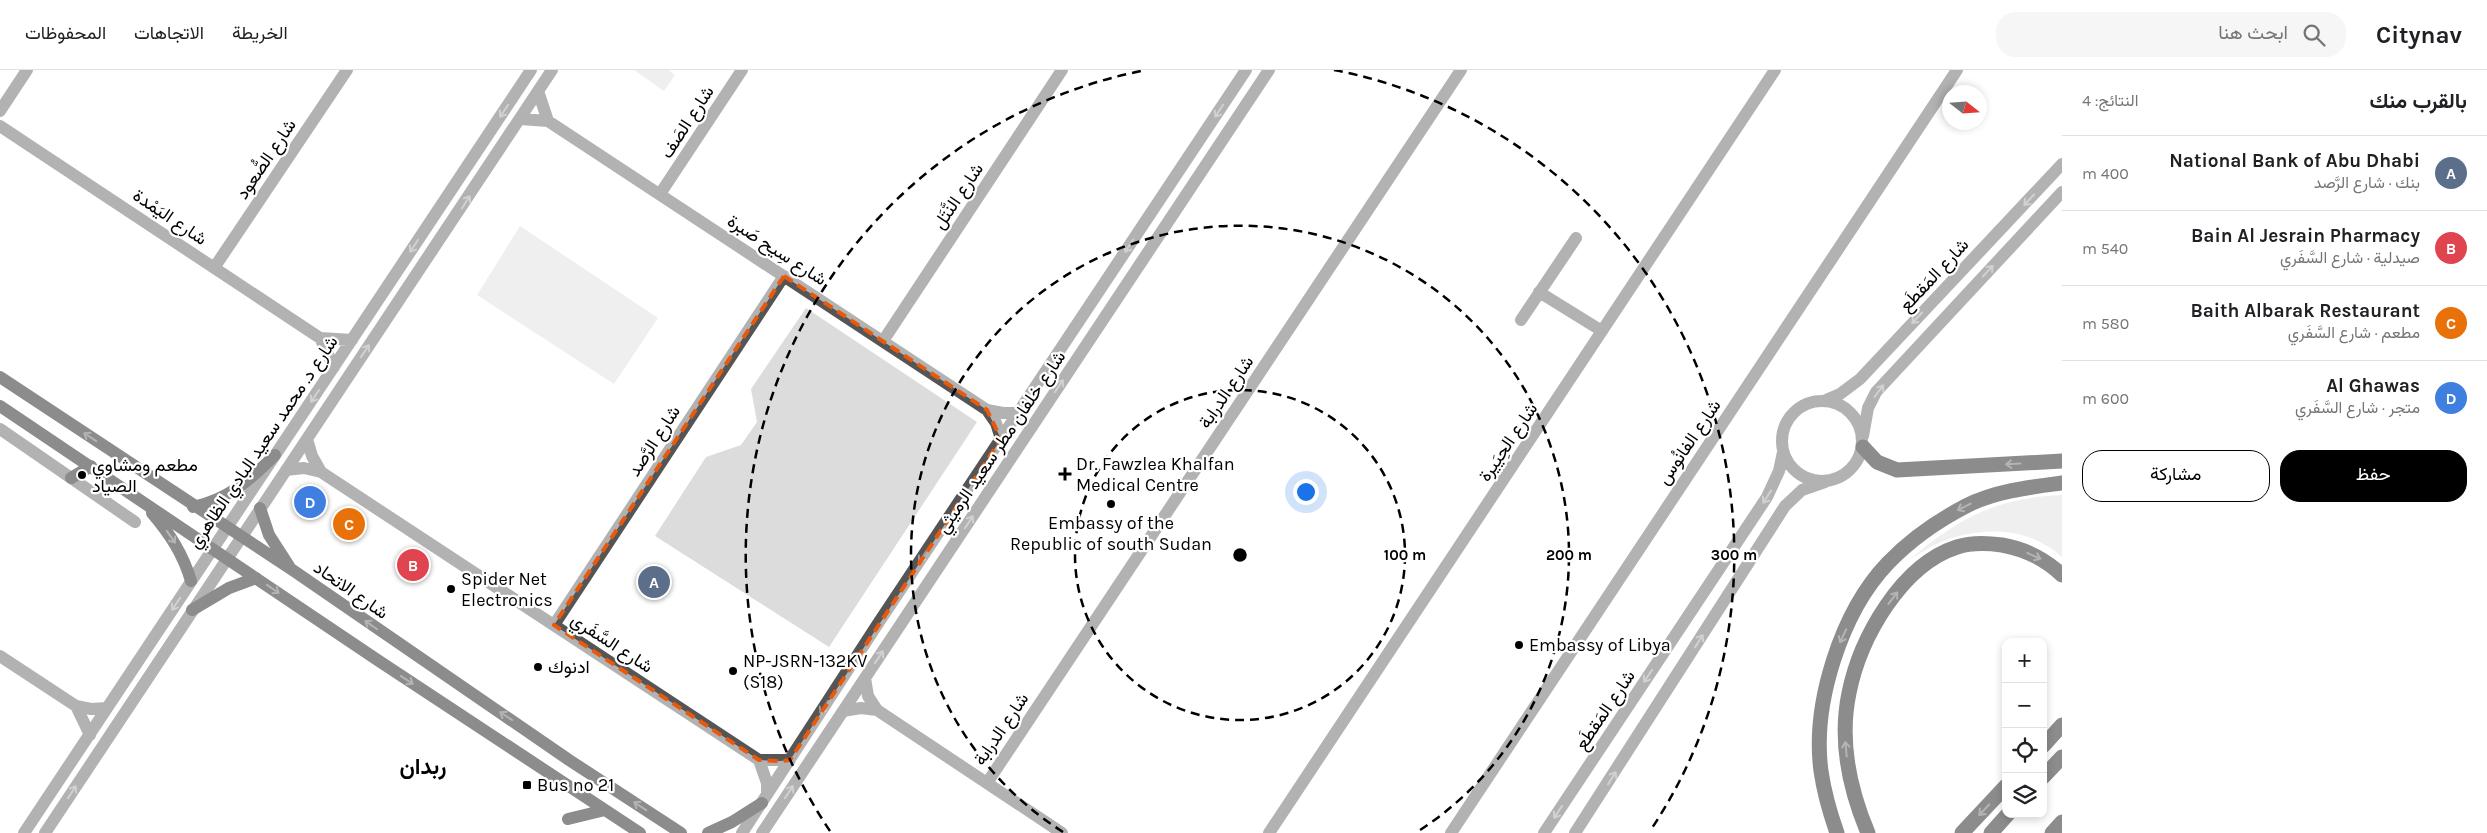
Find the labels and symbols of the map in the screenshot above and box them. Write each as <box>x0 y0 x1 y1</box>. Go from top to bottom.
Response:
street label: شارع الصَف <box>655 82 719 163</box>
north arrow <box>1942 85 1987 130</box>
one-way arrow <box>499 103 509 117</box>
one-way arrow <box>1214 103 1224 117</box>
street label: شارع الصُّعود <box>230 114 302 204</box>
street label: شارع النَّتَل <box>928 159 989 234</box>
street label: شارع اليَمْدة <box>128 184 211 251</box>
one-way arrow <box>2023 193 2035 206</box>
one-way arrow <box>461 195 471 209</box>
street label: شارع سِيح صَبرة <box>723 210 831 291</box>
street label: شارع المَقطَع <box>1895 234 1974 317</box>
one-way arrow <box>409 239 420 253</box>
one-way arrow <box>1124 239 1134 253</box>
one-way arrow <box>1982 265 1994 277</box>
one-way arrow <box>1911 312 1923 325</box>
street label: شارع د. محمد سعيد البادي الظاهري <box>183 331 346 555</box>
one-way arrow <box>360 344 370 358</box>
street label: شارع خلفان مطر سعيد الرميثي <box>932 347 1074 540</box>
street label: شارع الدرابة <box>1194 351 1259 433</box>
one-way arrow <box>1054 380 1064 394</box>
one-way arrow <box>1873 384 1884 397</box>
one-way arrow <box>310 389 320 403</box>
street label: شارع الفانُوس <box>1653 395 1726 489</box>
street label: شارع الحِيَيرة <box>1474 398 1543 486</box>
street label: شارع الرَّصد <box>623 401 686 481</box>
one-way arrow <box>83 432 97 443</box>
place label: Dr. Fawzlea Khalfan Medical Centre <box>1076 453 1235 496</box>
place label: مطعم ومشاوي الصياد <box>92 454 198 497</box>
one-way arrow <box>2006 459 2022 469</box>
marker: Dr. Fawzlea Khalfan Medical Centre <box>1058 467 1072 481</box>
marker: مطعم ومشاوي الصياد <box>76 469 88 481</box>
your location <box>1293 479 1319 505</box>
pin: D <box>294 483 326 521</box>
one-way arrow <box>1761 489 1771 503</box>
marker: Embassy of the Republic of south Sudan <box>1105 498 1117 510</box>
one-way arrow <box>1957 502 1972 512</box>
pin: C <box>333 505 365 543</box>
place label: Embassy of the Republic of south Sudan <box>1010 512 1212 555</box>
one-way arrow <box>964 515 974 529</box>
one-way arrow <box>166 530 176 544</box>
pin: B <box>397 546 429 584</box>
centre of rings <box>1231 546 1249 564</box>
text: 100 m <box>1384 546 1426 564</box>
text: 200 m <box>1546 546 1592 564</box>
text: 300 m <box>1711 546 1757 564</box>
one-way arrow <box>918 549 928 563</box>
one-way arrow <box>2026 551 2041 561</box>
street label: شارع الاتحاد <box>309 556 393 624</box>
pin: A <box>638 563 670 601</box>
place label: Spider Net Electronics <box>461 568 553 611</box>
marker: Spider Net Electronics <box>445 583 457 595</box>
one-way arrow <box>266 584 280 594</box>
one-way arrow <box>1888 592 1899 605</box>
one-way arrow <box>171 597 181 611</box>
street label: شارع السَّفَري <box>565 608 657 681</box>
one-way arrow <box>364 620 378 630</box>
one-way arrow <box>1838 628 1848 643</box>
place label: Embassy of Libya <box>1529 634 1671 656</box>
one-way arrow <box>1695 634 1705 648</box>
marker: Embassy of Libya <box>1513 639 1525 651</box>
place label: NP-JSRN-132KV (S18) <box>743 650 867 693</box>
one-way arrow <box>874 650 884 664</box>
place label: ادنوك <box>548 656 590 678</box>
marker: ادنوك <box>532 661 544 673</box>
marker: NP-JSRN-132KV (S18) <box>727 665 739 677</box>
street label: شارع المَقطَع <box>1570 666 1641 755</box>
one-way arrow <box>1643 669 1653 683</box>
one-way arrow <box>400 675 414 685</box>
street label: شارع الدرابة <box>969 688 1034 770</box>
one-way arrow <box>819 700 830 714</box>
one-way arrow <box>499 710 513 720</box>
one-way arrow <box>1841 741 1851 757</box>
district label: ربدان <box>399 754 447 780</box>
one-way arrow <box>1607 771 1617 785</box>
place label: Bus no 21 <box>537 774 614 796</box>
marker: Bus no 21 <box>521 779 533 791</box>
one-way arrow <box>67 786 77 800</box>
one-way arrow <box>784 786 794 800</box>
one-way arrow <box>634 801 648 811</box>
one-way arrow <box>1978 803 1990 816</box>
one-way arrow <box>1553 804 1563 818</box>

